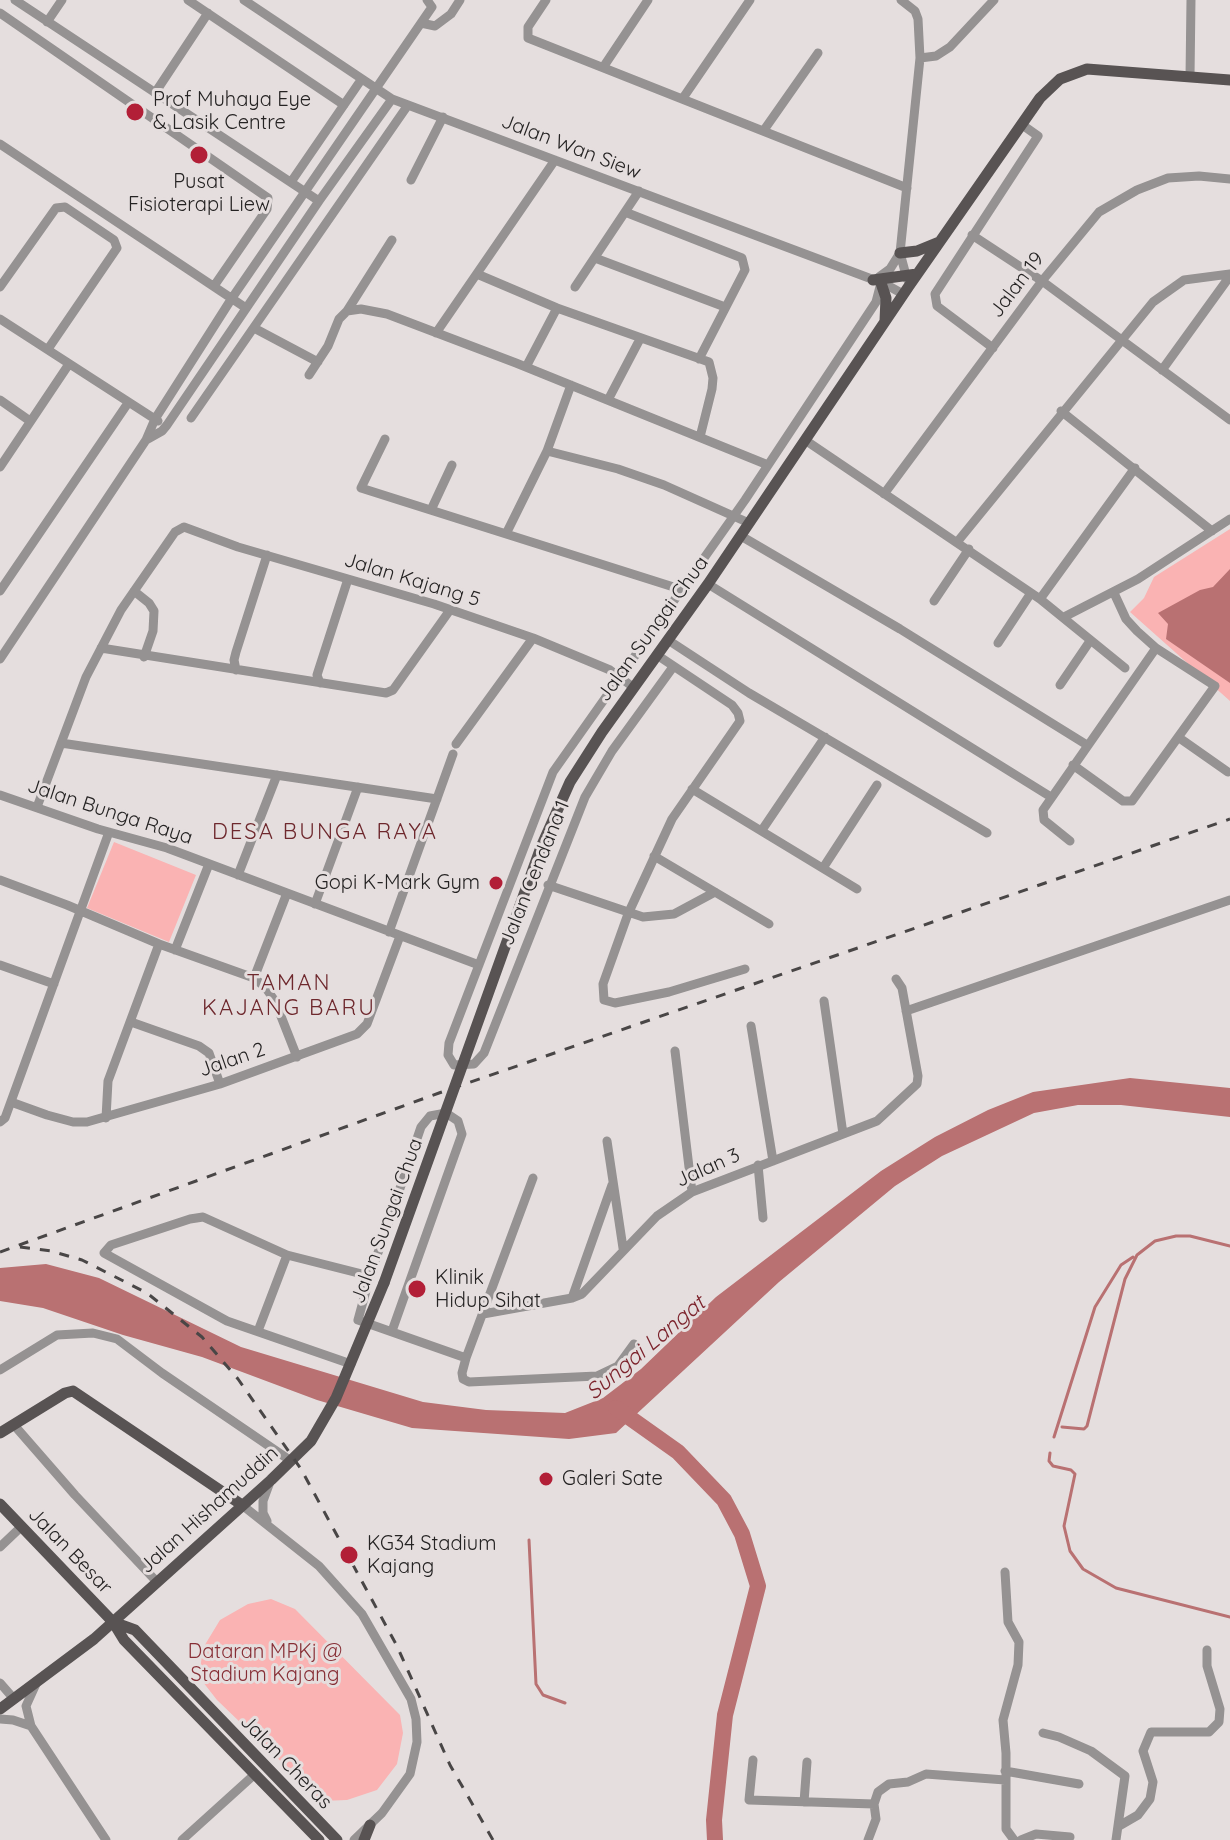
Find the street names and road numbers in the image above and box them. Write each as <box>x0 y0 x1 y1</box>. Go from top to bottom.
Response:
street label: Jalan Wan Siew <box>498 109 644 185</box>
street label: Jalan 19 <box>985 247 1049 323</box>
street label: Jalan Kajang 5 <box>341 548 483 612</box>
street label: Jalan Sungai Chua <box>592 552 714 706</box>
street label: Jalan Bunga Raya <box>24 774 196 850</box>
street label: Jalan Cendana 1 <box>495 797 575 949</box>
street label: Jalan 2 <box>196 1038 268 1082</box>
street label: Jalan Sungai Chua <box>346 1135 428 1307</box>
street label: Jalan 3 <box>672 1143 744 1193</box>
street label: Jalan Hishamuddin <box>135 1441 283 1579</box>
street label: Jalan Besar <box>23 1503 117 1599</box>
street label: Jalan Cheras <box>235 1710 337 1814</box>

